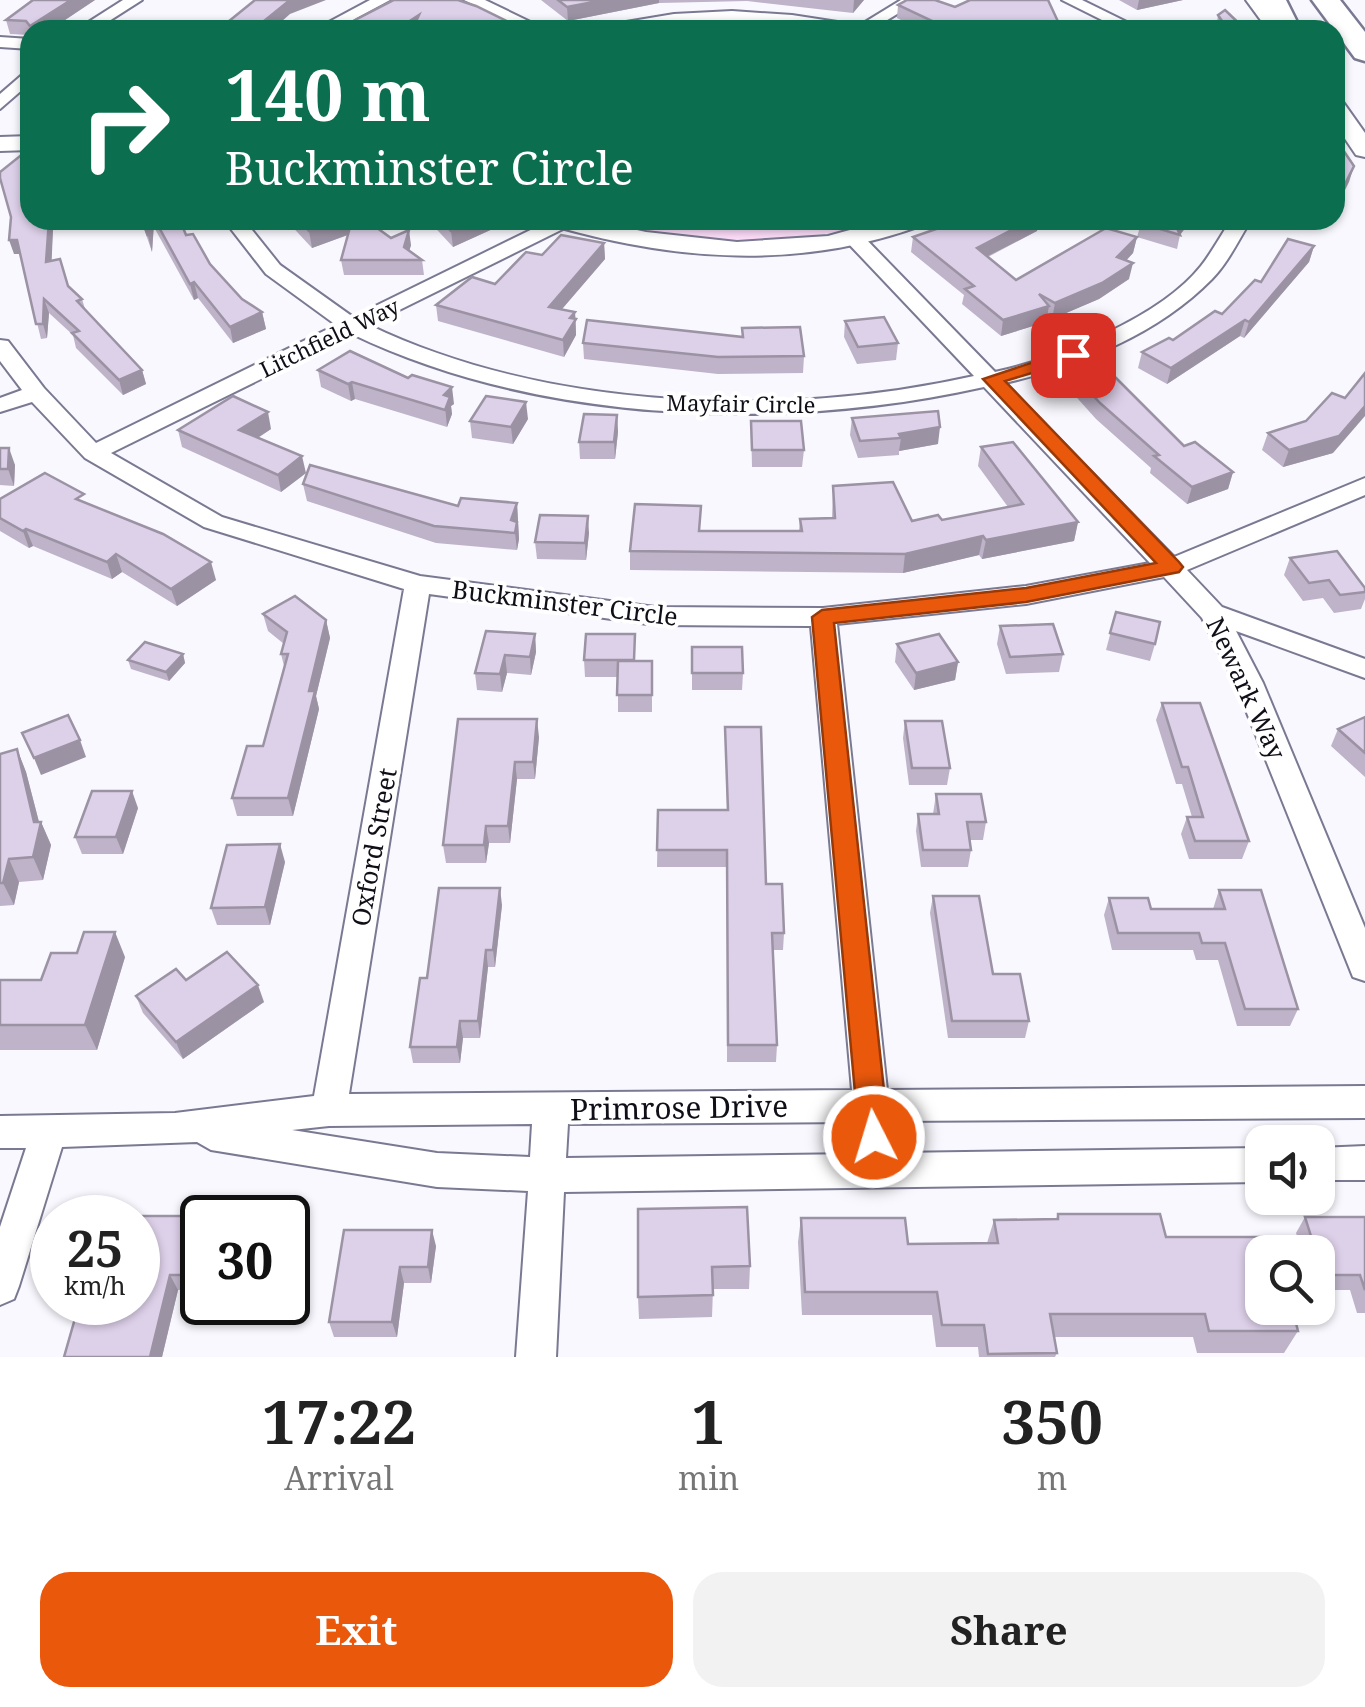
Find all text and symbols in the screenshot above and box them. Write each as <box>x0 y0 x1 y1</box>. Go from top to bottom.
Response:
text: 140 m <box>225 46 431 142</box>
icon: right <box>60 60 190 190</box>
text: Buckminster Circle <box>225 137 634 198</box>
street label: Litchfield Way <box>254 290 404 384</box>
pin <box>1031 313 1116 398</box>
icon: arrive <box>1046 328 1101 383</box>
street label: Mayfair Circle <box>666 387 816 419</box>
street label: Buckminster Circle <box>450 571 680 633</box>
street label: Newark Way <box>1199 611 1295 765</box>
street label: Oxford Street <box>342 765 404 929</box>
street label: Primrose Drive <box>570 1085 788 1129</box>
position arrow <box>822 1085 926 1189</box>
map controls <box>1245 1125 1335 1325</box>
button: sound <box>1245 1125 1335 1215</box>
speed limit sign: 30 <box>180 1195 310 1325</box>
text: 25 <box>67 1214 123 1282</box>
button: search <box>1245 1235 1335 1325</box>
text: km/h <box>64 1268 126 1302</box>
text: 17:22 <box>262 1380 416 1462</box>
text: 1 <box>692 1380 726 1462</box>
text: 350 <box>1001 1380 1103 1462</box>
text: Arrival <box>284 1456 394 1499</box>
text: min <box>678 1456 739 1499</box>
text: m <box>1037 1456 1067 1499</box>
button: Exit <box>40 1572 673 1687</box>
button: Share <box>693 1572 1325 1687</box>

